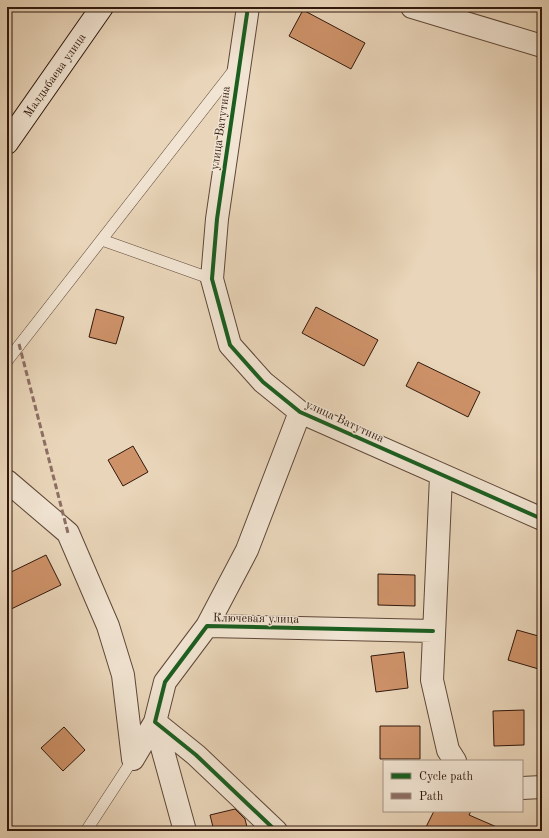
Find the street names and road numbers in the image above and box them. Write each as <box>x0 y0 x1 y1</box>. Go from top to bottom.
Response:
street label: Малдыбаева улица <box>22 31 89 120</box>
street label: улица Ватутина <box>209 85 233 171</box>
street label: улица Ватутина <box>304 399 386 445</box>
street label: Ключевая улица <box>213 612 299 626</box>

